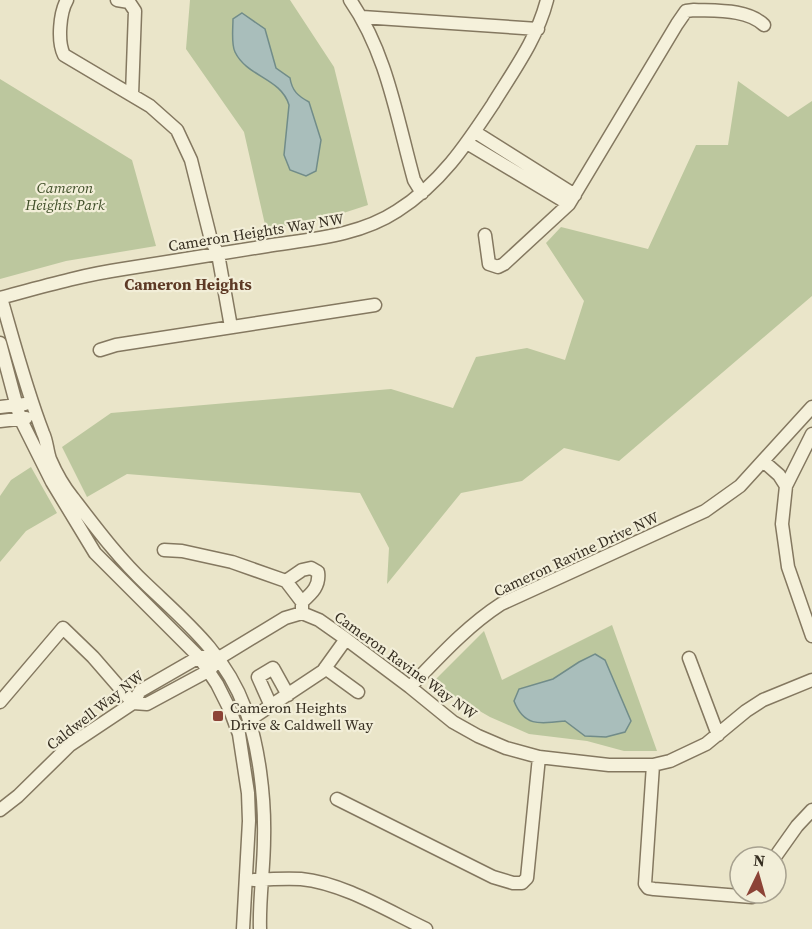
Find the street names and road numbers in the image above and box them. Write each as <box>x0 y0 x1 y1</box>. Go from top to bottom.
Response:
street label: Cameron Heights Way NW <box>167 208 346 256</box>
street label: Cameron Ravine Drive NW <box>490 506 662 601</box>
street label: Cameron Ravine Way NW <box>330 606 482 724</box>
street label: Caldwell Way NW <box>42 665 148 755</box>

